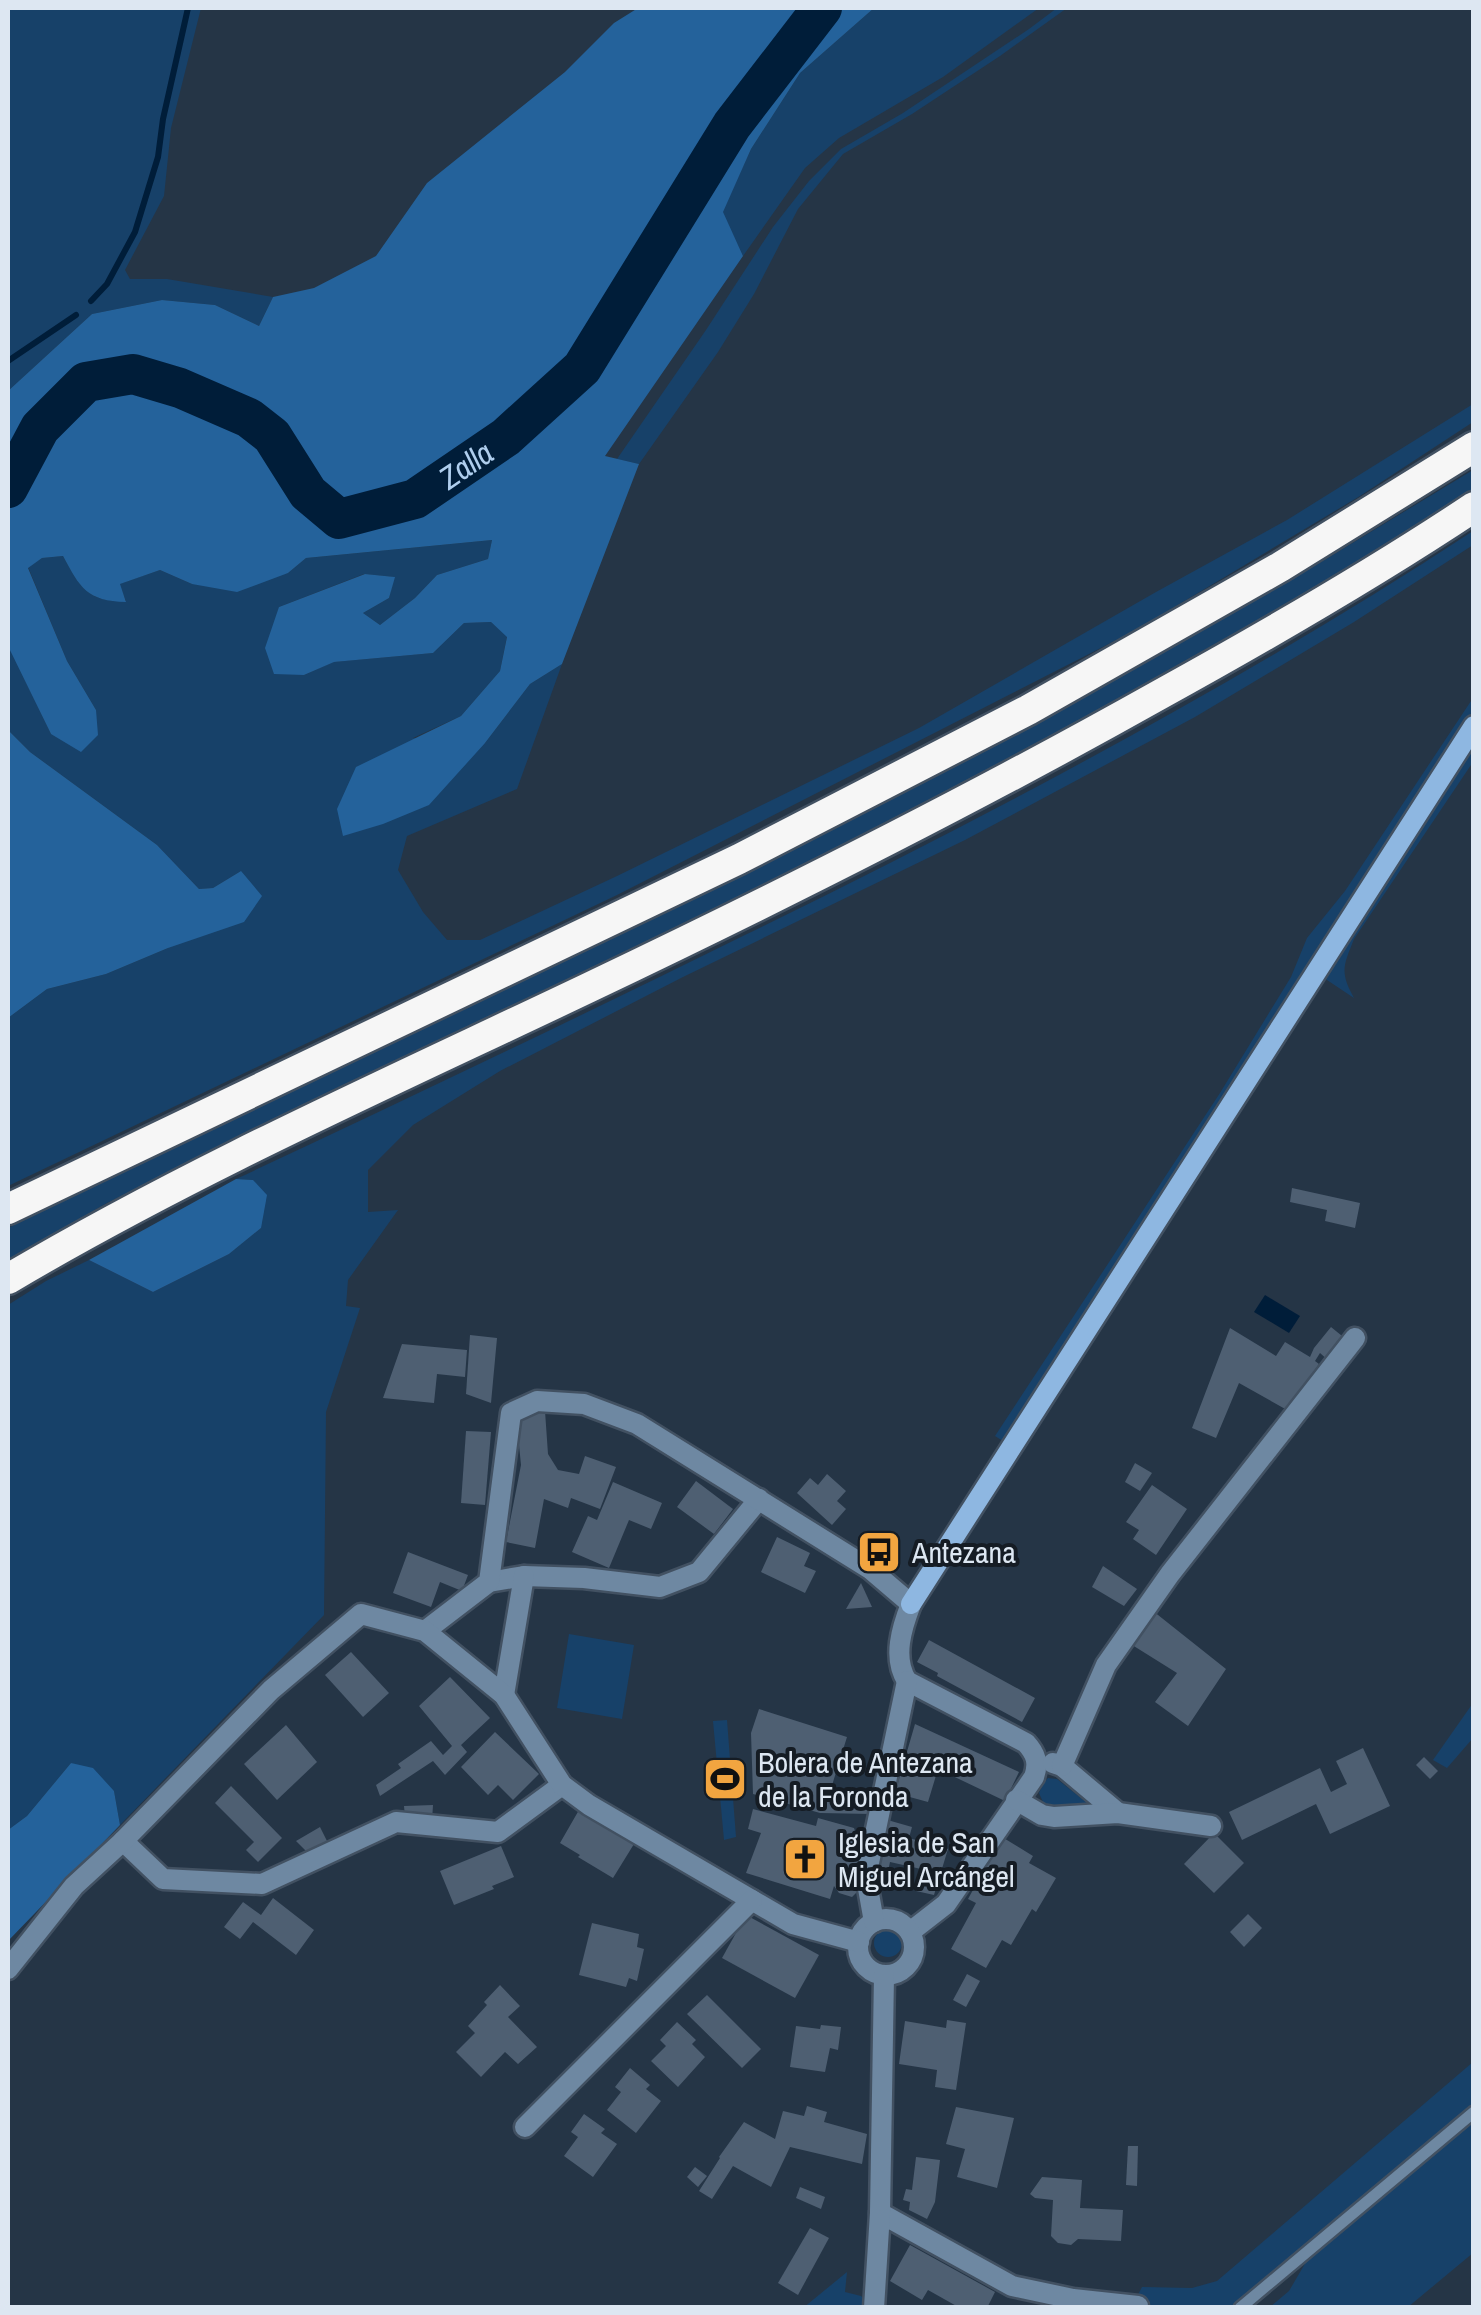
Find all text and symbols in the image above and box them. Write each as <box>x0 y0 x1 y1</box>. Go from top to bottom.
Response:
water label: Zalla <box>429 431 501 499</box>
bus stop icon: Antezana <box>856 1529 902 1575</box>
place label: Antezana <box>911 1532 1016 1572</box>
place label: Bolera de Antezana de la Foronda <box>758 1742 973 1816</box>
sports icon: Bolera de Antezana de la Foronda <box>702 1756 748 1802</box>
place label: Iglesia de San Miguel Arcángel <box>838 1822 1014 1896</box>
church icon: Iglesia de San Miguel Arcángel <box>782 1836 828 1882</box>

